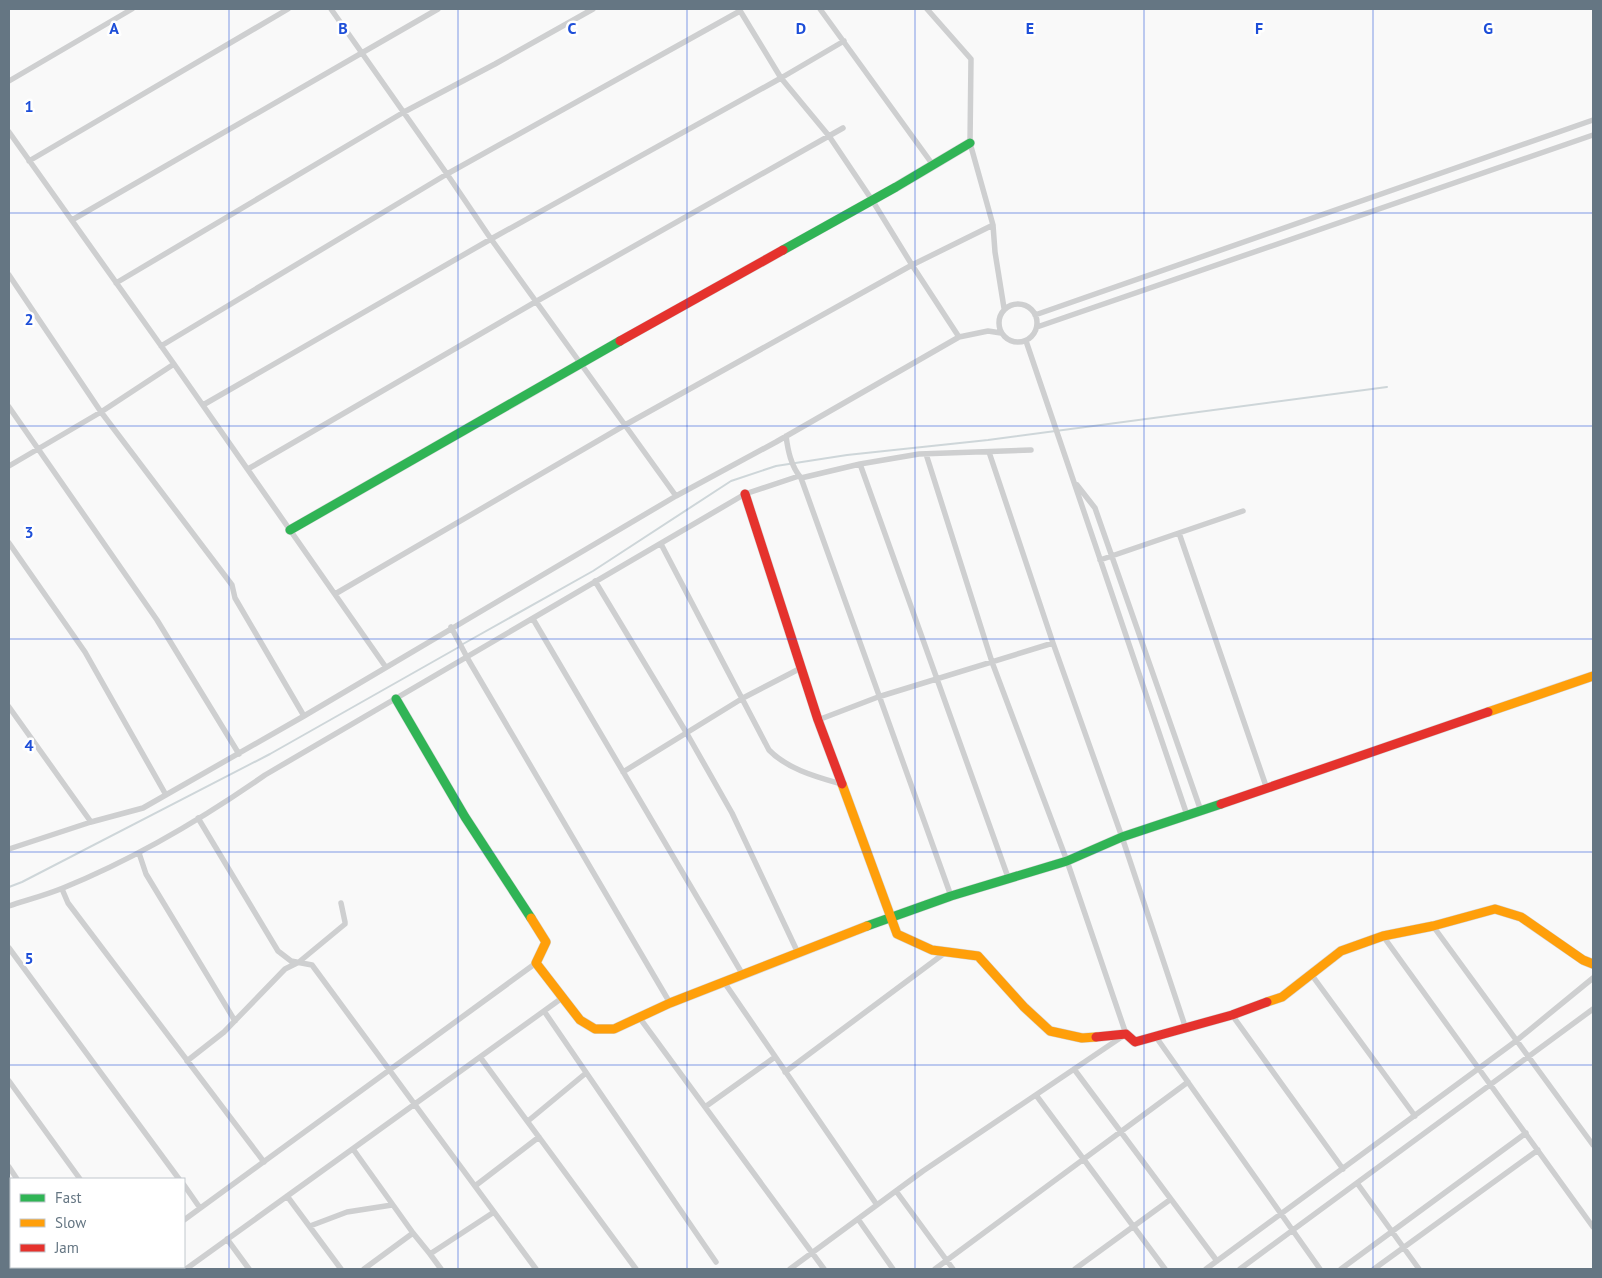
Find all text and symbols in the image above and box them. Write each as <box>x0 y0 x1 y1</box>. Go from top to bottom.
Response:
text: A <box>109 18 119 38</box>
text: B <box>338 18 348 38</box>
text: C <box>568 18 577 38</box>
text: D <box>796 18 806 38</box>
text: E <box>1026 18 1034 38</box>
text: F <box>1255 18 1263 38</box>
text: G <box>1483 18 1493 38</box>
text: 1 <box>24 96 34 116</box>
text: 2 <box>24 309 34 329</box>
text: 3 <box>24 522 34 542</box>
text: 4 <box>24 735 34 755</box>
text: 5 <box>24 948 34 968</box>
legend <box>10 1178 185 1268</box>
text: Fast <box>55 1188 82 1207</box>
text: Slow <box>55 1213 86 1232</box>
text: Jam <box>54 1238 79 1257</box>

